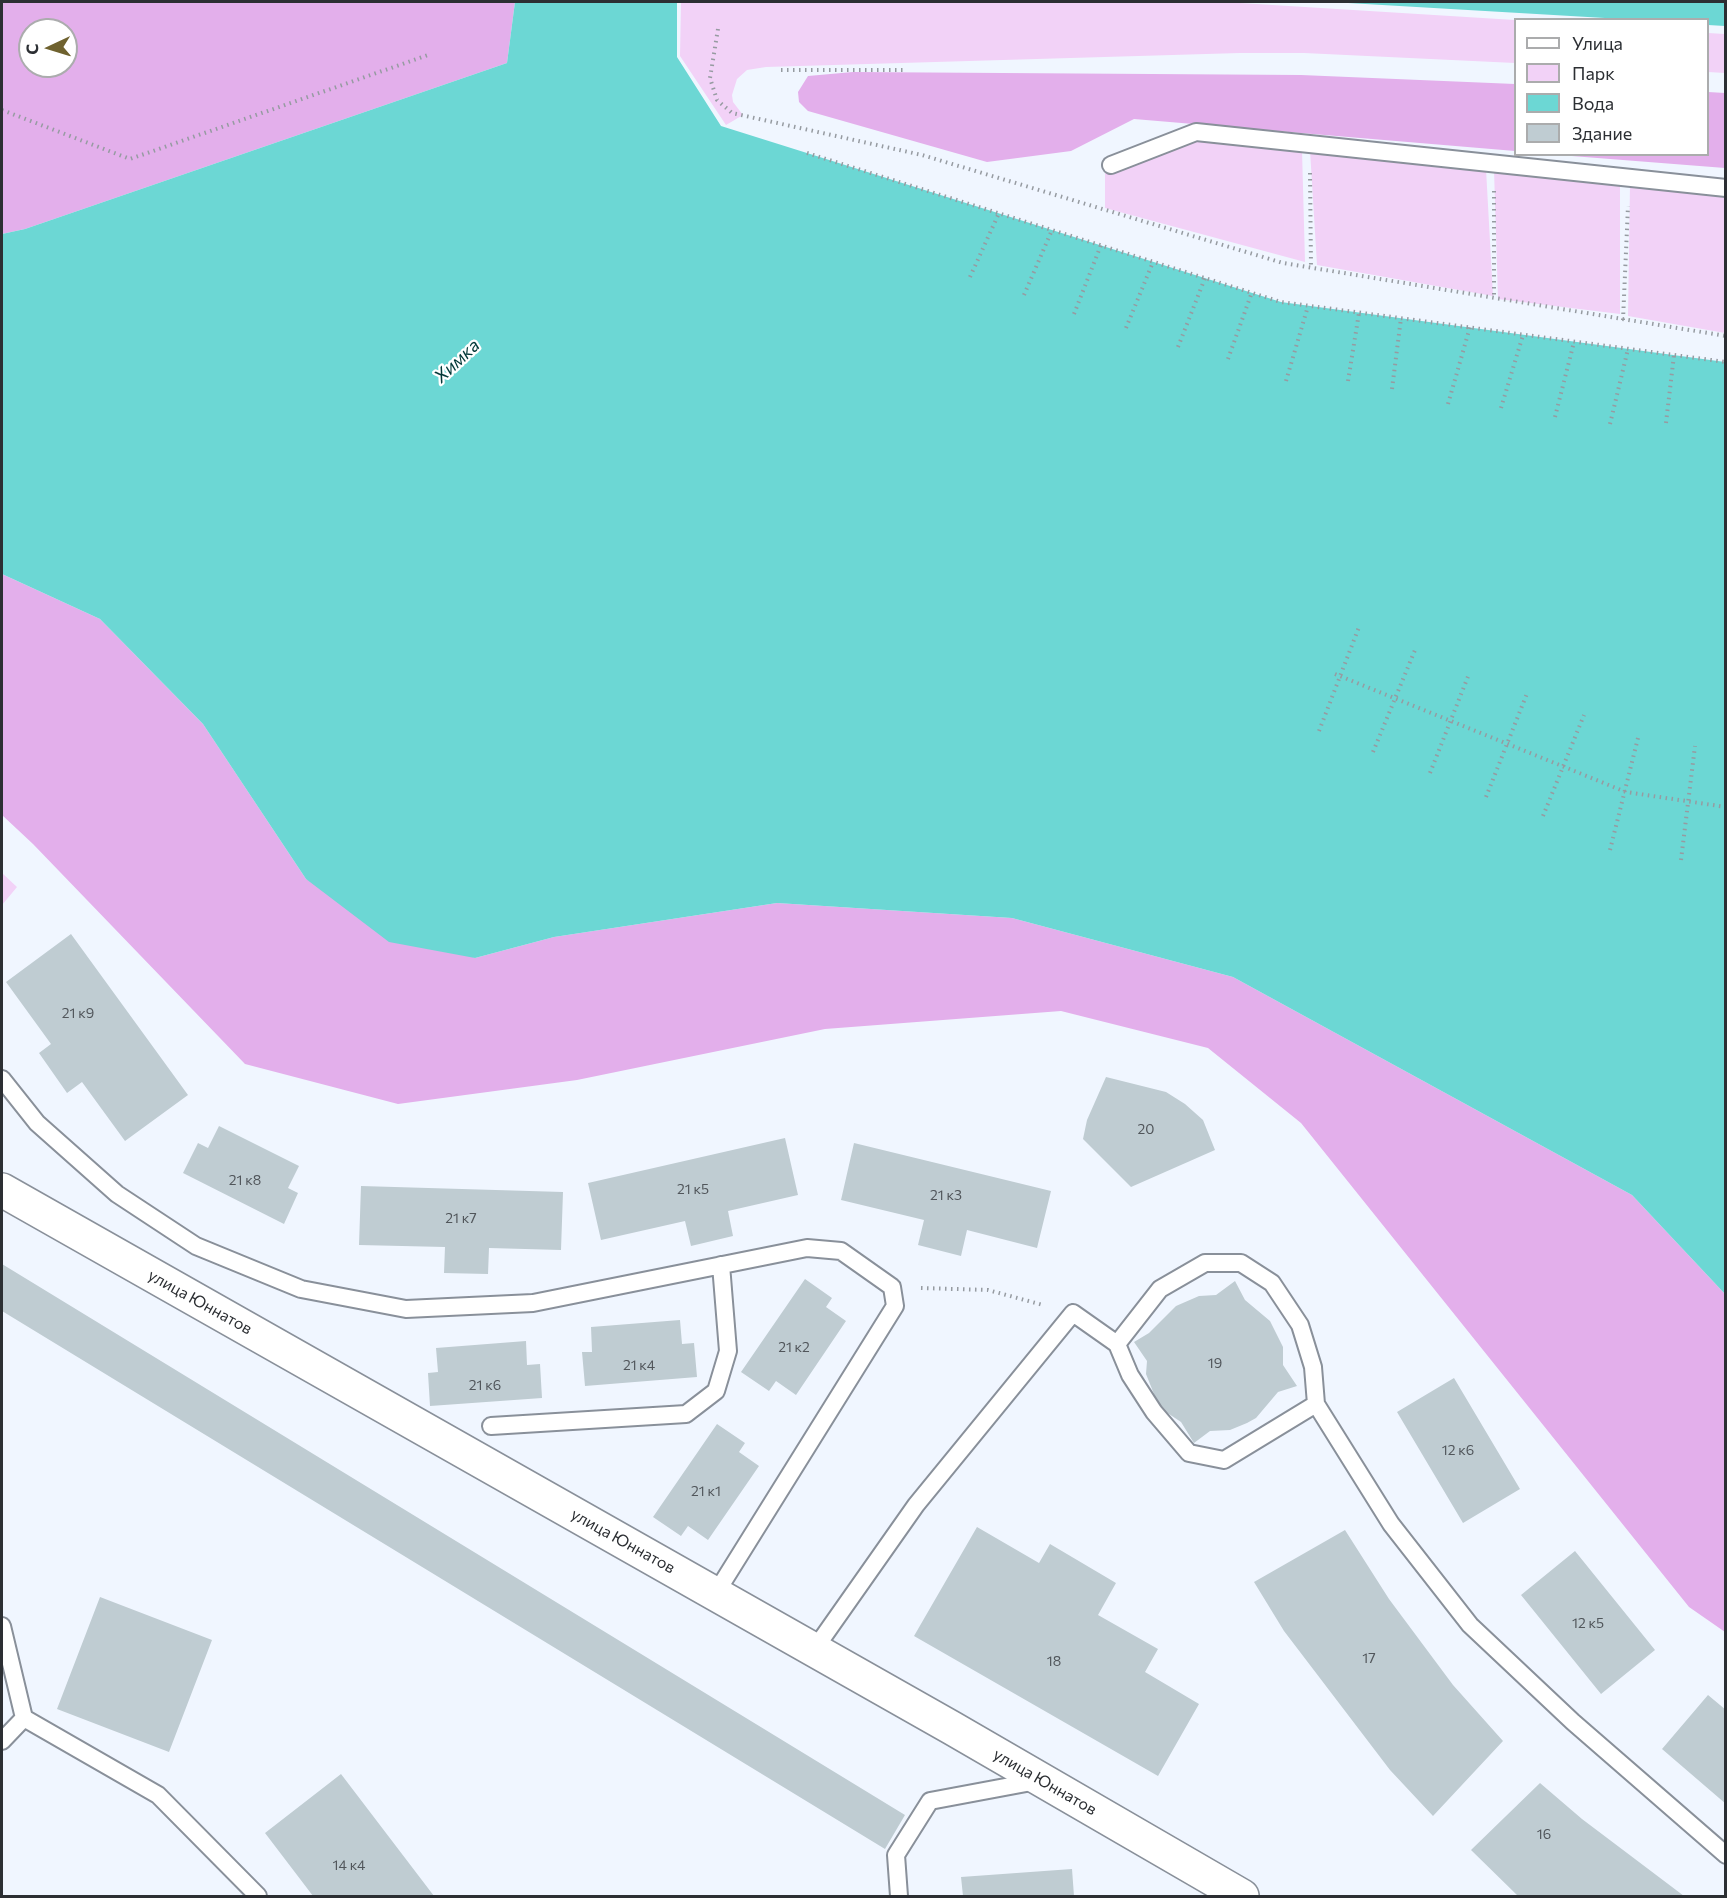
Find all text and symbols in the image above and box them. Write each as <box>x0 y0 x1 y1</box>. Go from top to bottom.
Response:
north arrow <box>18 18 78 78</box>
legend <box>1514 18 1709 156</box>
text: Улица <box>1572 32 1623 54</box>
text: С <box>22 43 41 55</box>
text: Парк <box>1572 62 1615 84</box>
text: Вода <box>1572 92 1614 114</box>
text: Здание <box>1572 122 1632 144</box>
water label: Химка <box>430 335 484 387</box>
house number: 21 к9 <box>62 1005 94 1021</box>
house number: 20 <box>1138 1121 1154 1137</box>
house number: 21 к8 <box>229 1172 261 1188</box>
house number: 21 к5 <box>677 1181 709 1197</box>
house number: 21 к3 <box>930 1187 962 1203</box>
house number: 21 к7 <box>445 1210 477 1226</box>
street label: улица Юннатов <box>145 1265 255 1339</box>
house number: 21 к2 <box>778 1339 810 1355</box>
house number: 19 <box>1208 1355 1222 1371</box>
house number: 21 к4 <box>623 1357 655 1373</box>
house number: 21 к6 <box>469 1377 501 1393</box>
house number: 12 к6 <box>1442 1442 1474 1458</box>
house number: 21 к1 <box>691 1483 721 1499</box>
street label: улица Юннатов <box>568 1504 678 1578</box>
house number: 12 к5 <box>1572 1615 1604 1631</box>
house number: 17 <box>1362 1650 1376 1666</box>
house number: 18 <box>1047 1653 1061 1669</box>
street label: улица Юннатов <box>990 1745 1100 1819</box>
house number: 16 <box>1537 1826 1551 1842</box>
house number: 14 к4 <box>333 1857 365 1873</box>

